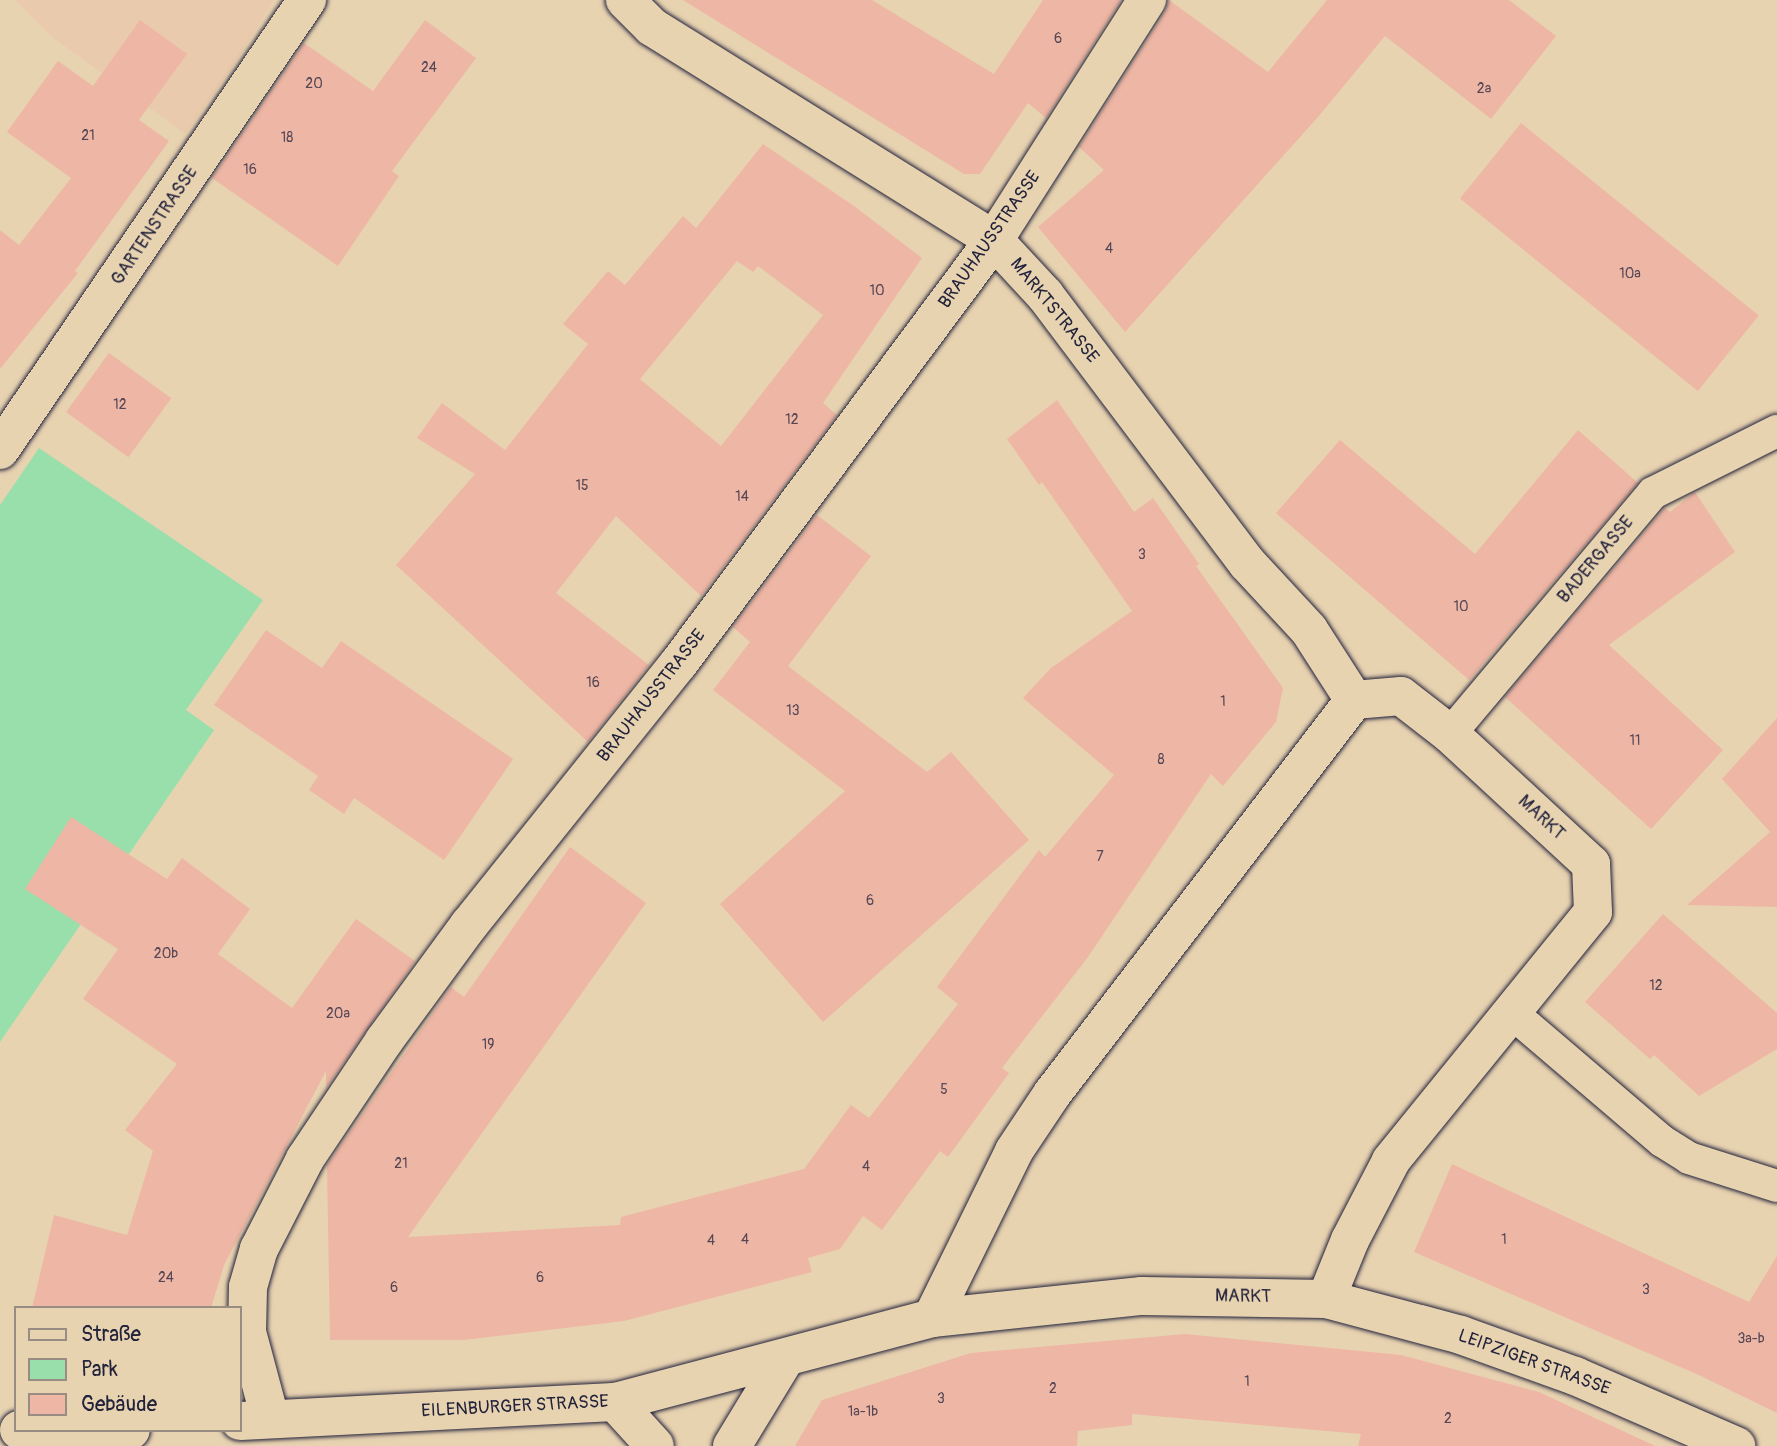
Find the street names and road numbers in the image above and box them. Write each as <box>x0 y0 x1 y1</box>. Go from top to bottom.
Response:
street label: GARTENSTRASSE <box>107 162 203 290</box>
street label: BRAUHAUSSTRASSE <box>935 167 1045 313</box>
street label: MARKTSTRASSE <box>1005 254 1103 368</box>
street label: BADERGASSE <box>1553 512 1639 608</box>
street label: BRAUHAUSSTRASSE <box>593 625 711 767</box>
street label: MARKT <box>1513 791 1569 845</box>
street label: MARKT <box>1215 1286 1271 1308</box>
street label: LEIPZIGER STRASSE <box>1455 1325 1613 1401</box>
street label: EILENBURGER STRASSE <box>421 1391 609 1423</box>

